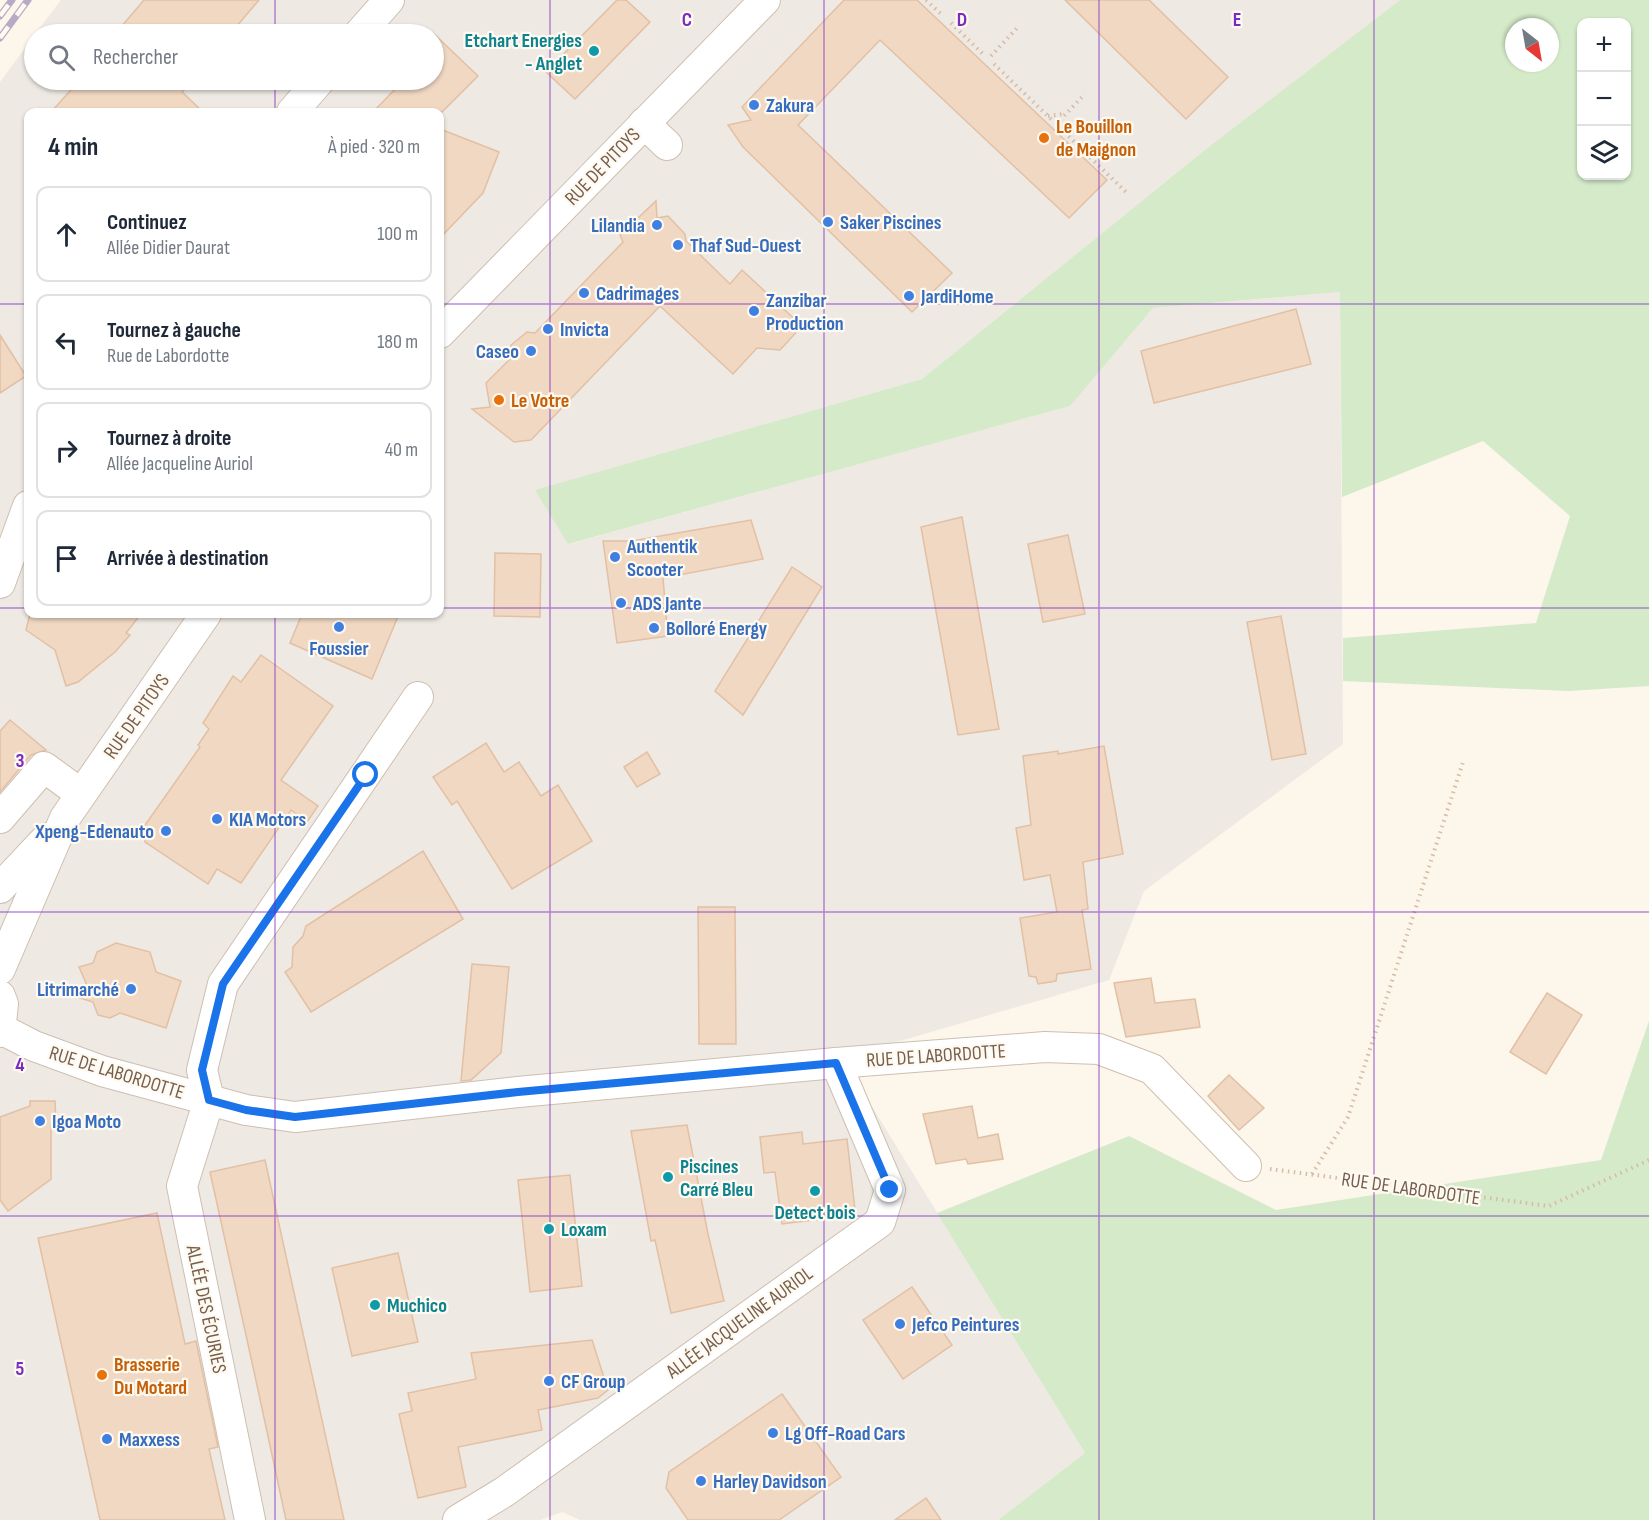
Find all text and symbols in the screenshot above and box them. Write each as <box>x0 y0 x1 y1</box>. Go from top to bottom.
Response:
text: C <box>682 8 692 32</box>
text: D <box>957 8 967 32</box>
text: E <box>1233 8 1241 32</box>
north arrow <box>1505 18 1559 72</box>
map controls <box>1577 18 1631 180</box>
button: + <box>1577 18 1631 72</box>
search box <box>24 24 444 90</box>
place label: Etchart Energies - Anglet <box>464 29 582 76</box>
icon: search <box>45 41 78 74</box>
text: Rechercher <box>93 44 178 71</box>
marker: Etchart Energies - Anglet <box>587 44 601 58</box>
button: − <box>1577 72 1631 126</box>
place label: Zakura <box>766 94 814 118</box>
marker: Zakura <box>747 98 761 112</box>
place label: Le Bouillon de Maignon <box>1056 115 1136 162</box>
street label: RUE DE PITOYS <box>560 123 645 210</box>
button: layers <box>1577 126 1631 180</box>
marker: Le Bouillon de Maignon <box>1037 131 1051 145</box>
text: 4 min <box>48 132 98 163</box>
text: À pied · 320 m <box>328 135 420 159</box>
text: Continuez <box>107 209 187 236</box>
place label: Saker Piscines <box>840 211 942 235</box>
place label: Lilandia <box>591 214 645 238</box>
marker: Saker Piscines <box>821 215 835 229</box>
icon: ahead <box>50 218 83 251</box>
marker: Lilandia <box>650 218 664 232</box>
text: 100 m <box>377 222 418 246</box>
place label: Thaf Sud-Ouest <box>690 234 801 258</box>
text: Allée Didier Daurat <box>107 236 230 260</box>
marker: Thaf Sud-Ouest <box>671 238 685 252</box>
place label: Cadrimages <box>596 282 679 306</box>
place label: JardiHome <box>920 285 994 309</box>
marker: Cadrimages <box>577 286 591 300</box>
place label: Zanzibar Production <box>766 289 844 336</box>
marker: JardiHome <box>902 289 916 303</box>
marker: Zanzibar Production <box>747 304 761 318</box>
text: Tournez à gauche <box>107 317 241 344</box>
place label: Invicta <box>560 318 609 342</box>
marker: Invicta <box>541 322 555 336</box>
icon: left <box>50 326 83 359</box>
text: 180 m <box>377 330 418 354</box>
place label: Caseo <box>476 340 519 364</box>
text: Rue de Labordotte <box>107 344 229 368</box>
marker: Caseo <box>524 344 538 358</box>
place label: Le Votre <box>511 389 569 413</box>
marker: Le Votre <box>492 393 506 407</box>
text: Tournez à droite <box>107 425 232 452</box>
icon: right <box>50 434 83 467</box>
text: 40 m <box>385 438 418 462</box>
text: Allée Jacqueline Auriol <box>107 452 253 476</box>
place label: Authentik Scooter <box>626 535 698 582</box>
icon: arrive <box>50 542 83 575</box>
text: Arrivée à destination <box>107 545 269 572</box>
marker: Authentik Scooter <box>608 550 622 564</box>
place label: ADS Jante <box>632 592 702 616</box>
marker: ADS Jante <box>614 596 628 610</box>
place label: Bolloré Energy <box>666 617 768 641</box>
marker: Foussier <box>332 620 346 634</box>
marker: Bolloré Energy <box>647 621 661 635</box>
place label: Foussier <box>309 637 369 661</box>
street label: RUE DE PITOYS <box>99 669 175 764</box>
text: 3 <box>16 749 25 773</box>
route start <box>352 761 378 787</box>
place label: KIA Motors <box>229 808 306 832</box>
marker: KIA Motors <box>210 812 224 826</box>
place label: Xpeng-Edenauto <box>34 820 154 844</box>
marker: Xpeng-Edenauto <box>159 824 173 838</box>
place label: Litrimarché <box>37 978 119 1002</box>
marker: Litrimarché <box>124 982 138 996</box>
street label: RUE DE LABORDOTTE <box>865 1039 1007 1073</box>
street label: RUE DE LABORDOTTE <box>46 1041 187 1105</box>
text: 4 <box>15 1053 25 1077</box>
place label: Igoa Moto <box>52 1110 121 1134</box>
marker: Igoa Moto <box>33 1114 47 1128</box>
place label: Piscines Carré Bleu <box>680 1155 753 1202</box>
street label: RUE DE LABORDOTTE <box>1340 1167 1482 1211</box>
marker: Piscines Carré Bleu <box>661 1170 675 1184</box>
route end <box>876 1176 902 1202</box>
marker: Detect bois <box>808 1184 822 1198</box>
place label: Detect bois <box>774 1201 856 1225</box>
place label: Loxam <box>561 1218 607 1242</box>
marker: Loxam <box>542 1222 556 1236</box>
street label: ALLÉE DES ÉCURIES <box>181 1242 231 1376</box>
street label: ALLÉE JACQUELINE AURIOL <box>661 1261 818 1385</box>
place label: Muchico <box>387 1294 447 1318</box>
marker: Muchico <box>368 1298 382 1312</box>
place label: Jefco Peintures <box>911 1313 1020 1337</box>
marker: Jefco Peintures <box>893 1317 907 1331</box>
place label: Brasserie Du Motard <box>114 1353 187 1400</box>
text: 5 <box>16 1357 25 1381</box>
marker: Brasserie Du Motard <box>95 1368 109 1382</box>
place label: CF Group <box>561 1370 625 1394</box>
marker: CF Group <box>542 1374 556 1388</box>
place label: Lg Off-Road Cars <box>785 1422 906 1446</box>
marker: Lg Off-Road Cars <box>766 1426 780 1440</box>
place label: Maxxess <box>119 1428 180 1452</box>
marker: Maxxess <box>100 1432 114 1446</box>
place label: Harley Davidson <box>713 1470 827 1494</box>
marker: Harley Davidson <box>694 1474 708 1488</box>

